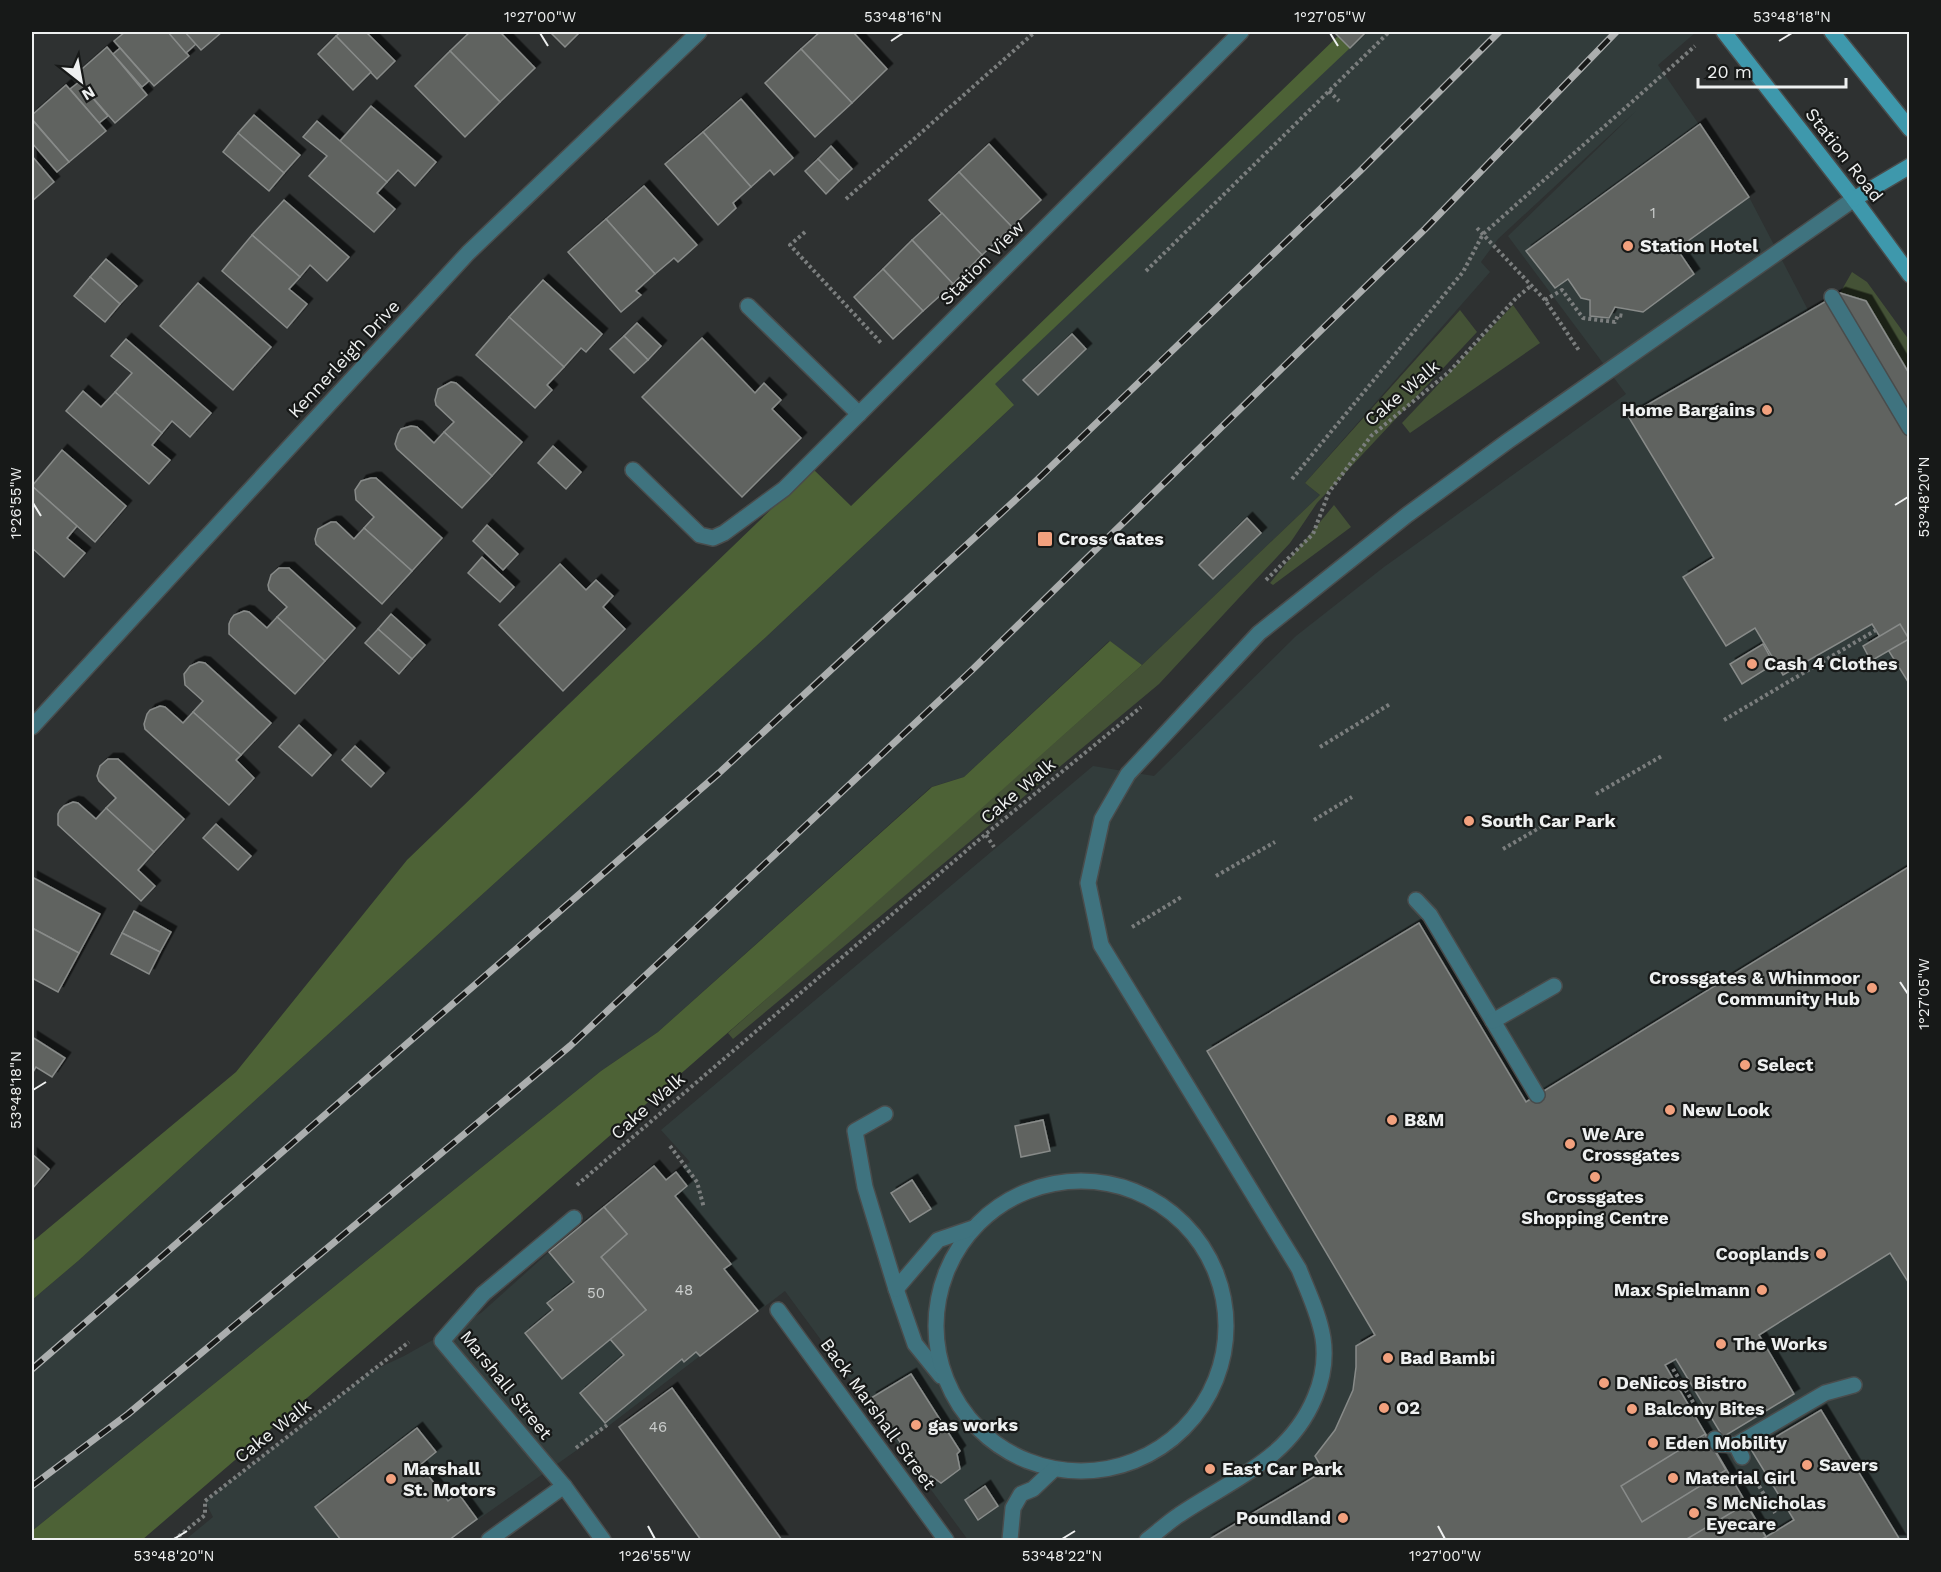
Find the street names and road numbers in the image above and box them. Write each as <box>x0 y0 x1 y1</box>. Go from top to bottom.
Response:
street label: Station Road <box>1801 104 1888 206</box>
street label: Station View <box>935 216 1028 309</box>
street label: Kennerleigh Drive <box>284 295 404 422</box>
street label: Cake Walk <box>1360 355 1443 430</box>
street label: Cake Walk <box>976 753 1059 828</box>
street label: Cake Walk <box>606 1068 689 1143</box>
street label: Marshall Street <box>456 1326 557 1444</box>
street label: Back Marshall Street <box>816 1334 941 1494</box>
street label: Cake Walk <box>230 1394 315 1467</box>

